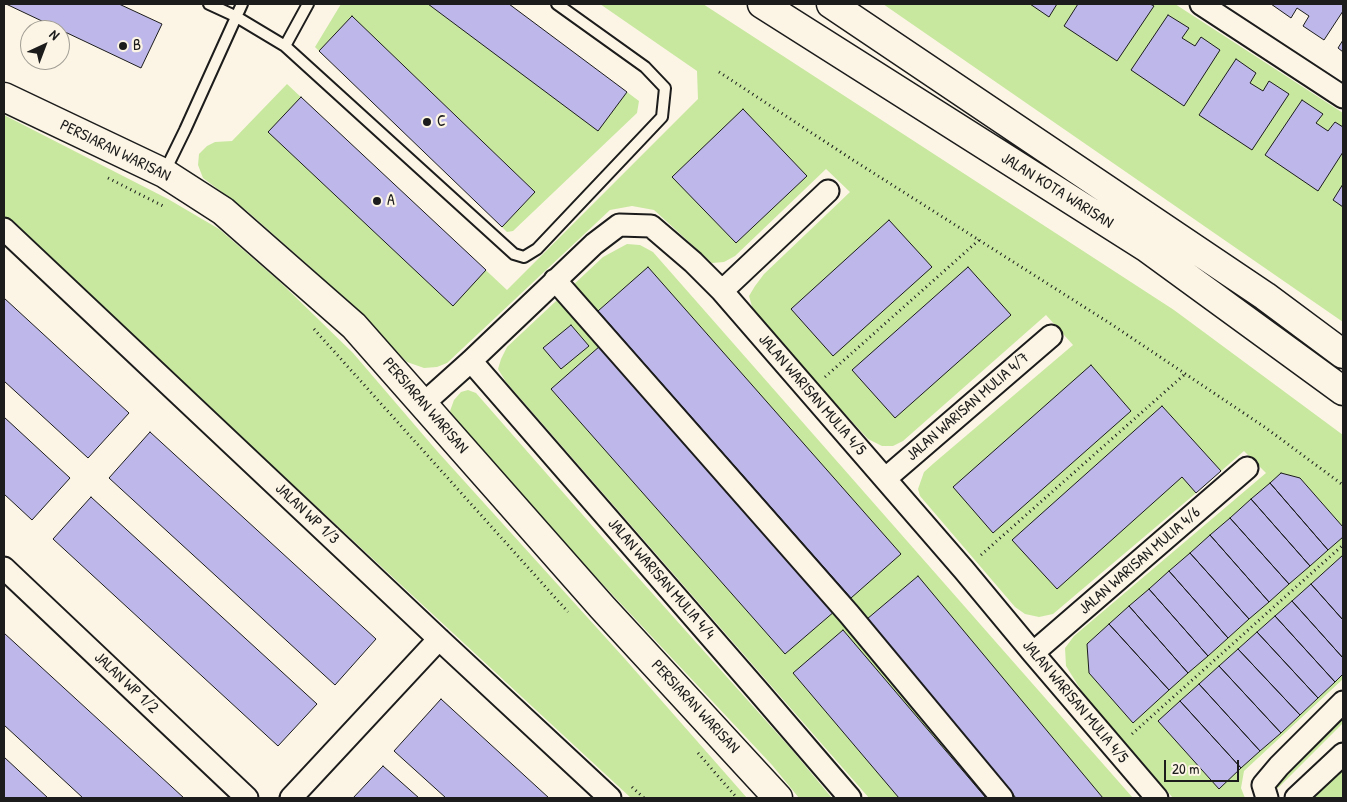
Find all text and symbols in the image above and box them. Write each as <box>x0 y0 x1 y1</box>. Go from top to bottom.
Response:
north arrow <box>20 20 70 70</box>
text: N <box>46 25 64 44</box>
place label: B <box>133 36 141 56</box>
marker: B <box>117 40 129 52</box>
place label: C <box>437 112 446 132</box>
street label: PERSIARAN WARISAN <box>57 116 173 186</box>
marker: C <box>421 116 433 128</box>
street label: JALAN KOTA WARISAN <box>998 149 1116 233</box>
place label: A <box>387 191 395 211</box>
marker: A <box>371 195 383 207</box>
street label: JALAN WARISAN MULIA 4/5 <box>754 330 870 460</box>
street label: JALAN WARISAN MULIA 4/7 <box>903 349 1033 465</box>
street label: PERSIARAN WARISAN <box>378 354 472 458</box>
street label: JALAN WP 1/3 <box>271 479 343 549</box>
street label: JALAN WARISAN MULIA 4/6 <box>1075 503 1205 619</box>
street label: JALAN WARISAN MULIA 4/4 <box>603 515 719 643</box>
street label: JALAN WARISAN MULIA 4/5 <box>1018 637 1132 767</box>
street label: JALAN WP 1/2 <box>90 648 162 718</box>
street label: PERSIARAN WARISAN <box>647 656 743 758</box>
scale bar <box>1167 750 1242 782</box>
text: 20 m <box>1172 758 1199 779</box>

